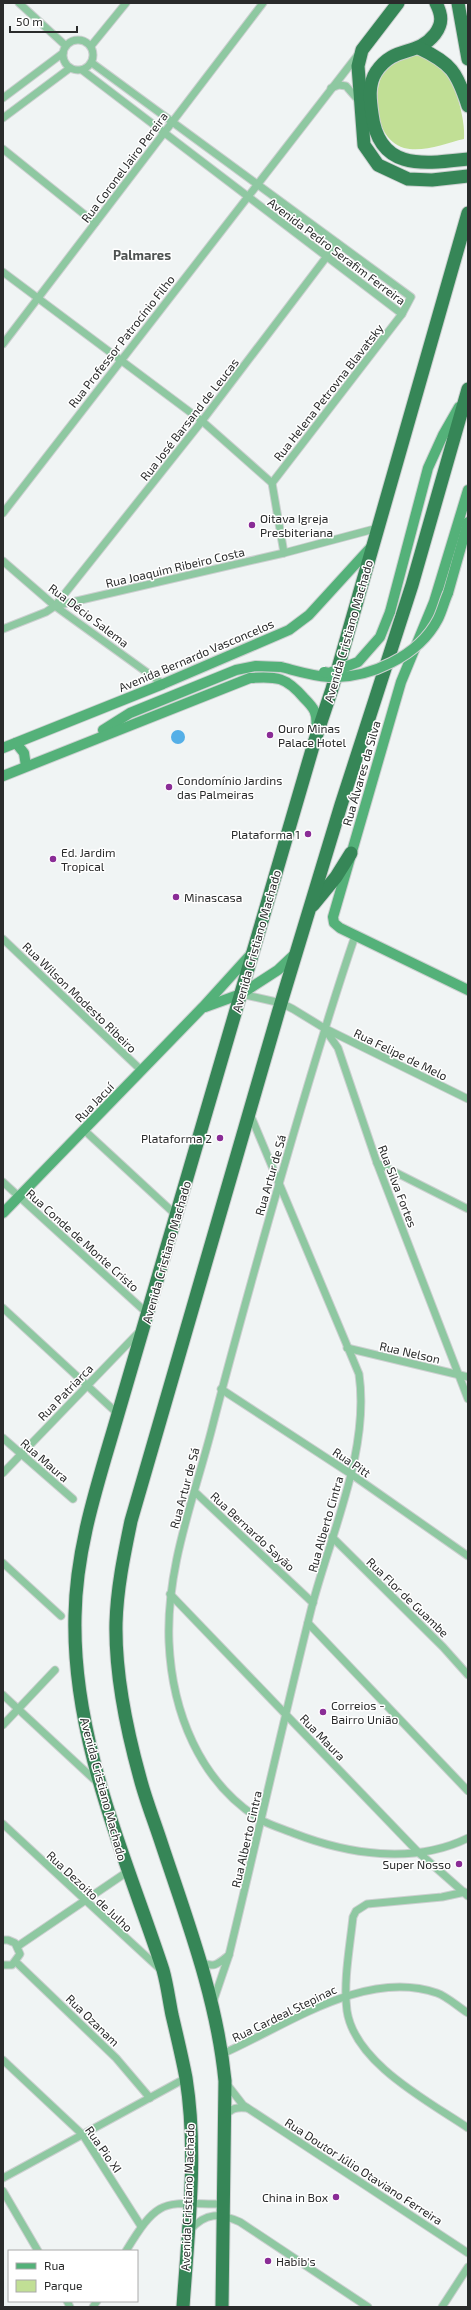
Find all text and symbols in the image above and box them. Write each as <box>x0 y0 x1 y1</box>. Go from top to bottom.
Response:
scale bar <box>10 8 77 34</box>
text: 50 m <box>16 14 43 28</box>
street label: Rua Coronel Jairo Pereira <box>78 109 170 225</box>
street label: Avenida Pedro Serafim Ferreira <box>265 195 409 307</box>
district label: Palmares <box>113 247 171 263</box>
street label: Rua Professor Patrocínio Filho <box>65 272 177 410</box>
street label: Rua Helena Petrovna Blavatsky <box>270 320 386 463</box>
street label: Rua José Barsand de Leucas <box>137 355 241 483</box>
place label: Oitava Igreja Presbiteriana <box>260 511 333 539</box>
marker: Oitava Igreja Presbiteriana <box>247 520 257 530</box>
street label: Rua Joaquim Ribeiro Costa <box>104 544 246 590</box>
street label: Avenida Cristiano Machado <box>321 558 375 704</box>
street label: Rua Décio Salema <box>46 580 132 650</box>
street label: Avenida Bernardo Vasconcelos <box>116 616 276 694</box>
street label: Rua Álvares da Silva <box>339 719 383 827</box>
place label: Ouro Minas Palace Hotel <box>278 721 347 749</box>
marker: Ouro Minas Palace Hotel <box>265 730 275 740</box>
place label: Condomínio Jardins das Palmeiras <box>177 773 282 801</box>
marker: Condomínio Jardins das Palmeiras <box>164 782 174 792</box>
place label: Plataforma 1 <box>231 827 300 841</box>
marker: Plataforma 1 <box>303 829 313 839</box>
place label: Ed. Jardim Tropical <box>61 845 116 873</box>
marker: Ed. Jardim Tropical <box>48 854 58 864</box>
street label: Avenida Cristiano Machado <box>229 868 283 1014</box>
place label: Minascasa <box>184 890 242 904</box>
marker: Minascasa <box>171 892 181 902</box>
street label: Rua Wilson Modesto Ribeiro <box>20 939 140 1055</box>
street label: Rua Felipe de Melo <box>352 1025 450 1083</box>
street label: Rua Jacuí <box>72 1079 117 1125</box>
place label: Plataforma 2 <box>141 1131 212 1145</box>
marker: Plataforma 2 <box>215 1133 225 1143</box>
street label: Rua Artur de Sá <box>252 1133 288 1217</box>
street label: Rua Silva Fortes <box>376 1143 420 1229</box>
street label: Avenida Cristiano Machado <box>139 1179 193 1325</box>
street label: Rua Conde de Monte Cristo <box>24 1186 142 1294</box>
street label: Rua Nelson <box>378 1338 442 1366</box>
street label: Rua Patriarca <box>35 1361 95 1423</box>
street label: Rua Maura <box>18 1435 72 1485</box>
street label: Rua Pitt <box>330 1444 374 1480</box>
street label: Rua Artur de Sá <box>166 1446 202 1530</box>
street label: Rua Alberto Cintra <box>305 1474 345 1574</box>
street label: Rua Bernardo Sayão <box>208 1488 298 1574</box>
street label: Rua Flor de Guambe <box>364 1554 452 1640</box>
place label: Correios - Bairro União <box>331 1698 398 1726</box>
marker: Correios - Bairro União <box>318 1707 328 1717</box>
street label: Rua Maura <box>298 1711 348 1763</box>
street label: Avenida Cristiano Machado <box>78 1716 130 1862</box>
street label: Rua Alberto Cintra <box>228 1789 264 1889</box>
street label: Rua Dezoito de Julho <box>44 1848 136 1934</box>
place label: Super Nosso <box>383 1857 451 1871</box>
marker: Super Nosso <box>454 1859 464 1869</box>
street label: Rua Cardeal Stepinac <box>229 1982 339 2044</box>
street label: Rua Ozanam <box>64 1991 122 2049</box>
street label: Rua Doutor Júlio Otaviano Ferreira <box>283 2115 445 2227</box>
street label: Rua Pio XI <box>83 2123 125 2175</box>
street label: Avenida Cristiano Machado <box>177 2123 197 2271</box>
place label: China in Box <box>262 2190 329 2204</box>
marker: China in Box <box>331 2192 341 2202</box>
legend <box>8 2250 138 2302</box>
place label: Habib's <box>276 2254 316 2268</box>
marker: Habib's <box>263 2256 273 2266</box>
text: Rua <box>44 2258 65 2272</box>
text: Parque <box>44 2278 82 2292</box>

